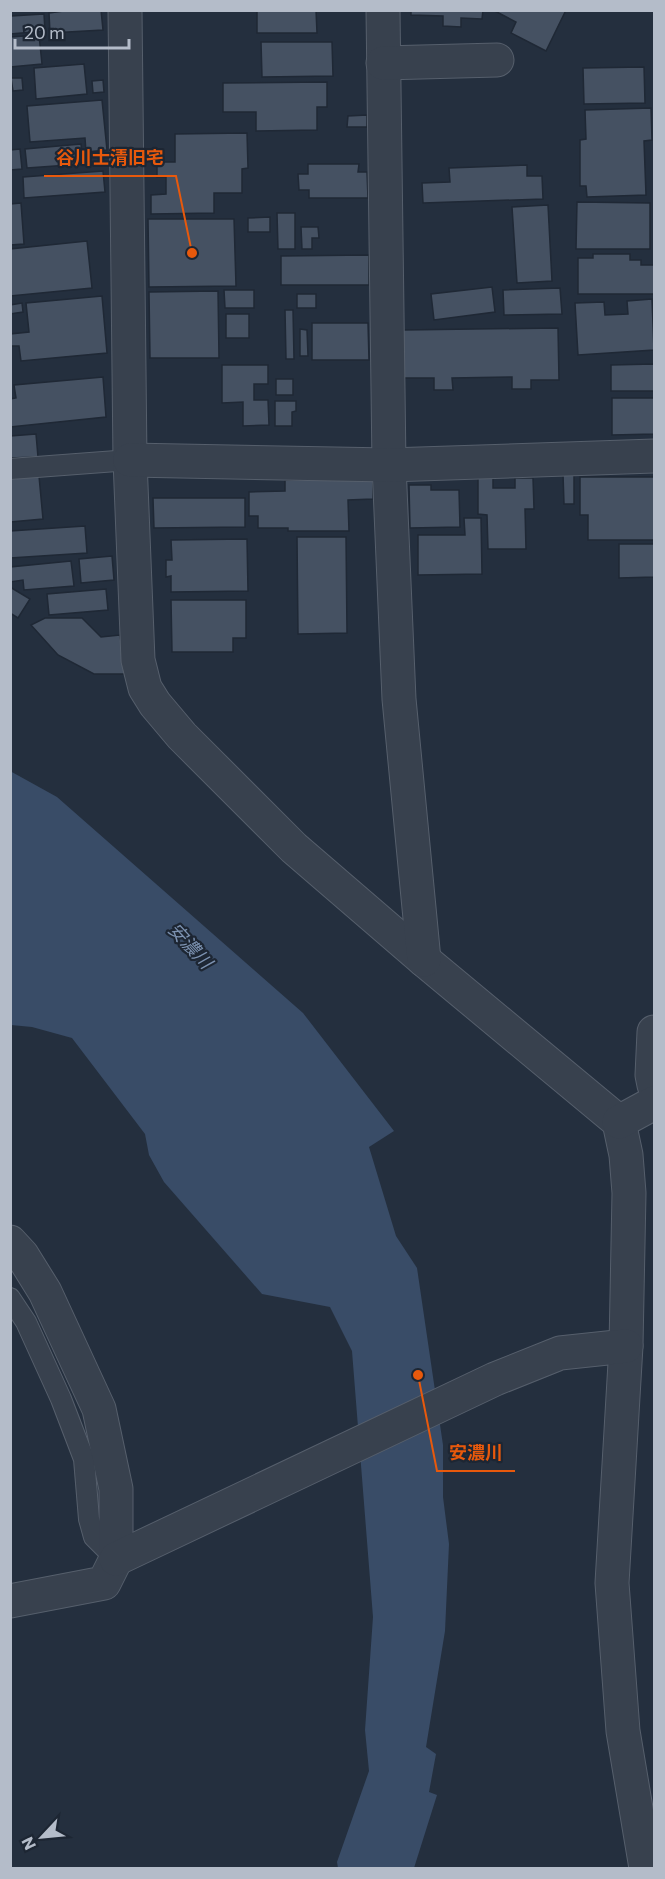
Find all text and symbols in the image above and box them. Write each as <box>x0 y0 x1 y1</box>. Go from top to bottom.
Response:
scale bar <box>15 12 129 50</box>
text: 20 m <box>24 21 65 43</box>
callout: 谷川士清旧宅 <box>44 140 176 176</box>
text: 谷川士清旧宅 <box>56 146 164 168</box>
water label: 安濃川 <box>164 918 219 974</box>
callout: 安濃川 <box>437 1435 515 1471</box>
text: 安濃川 <box>449 1441 503 1463</box>
north arrow <box>12 1807 72 1867</box>
text: N <box>17 1834 39 1853</box>

